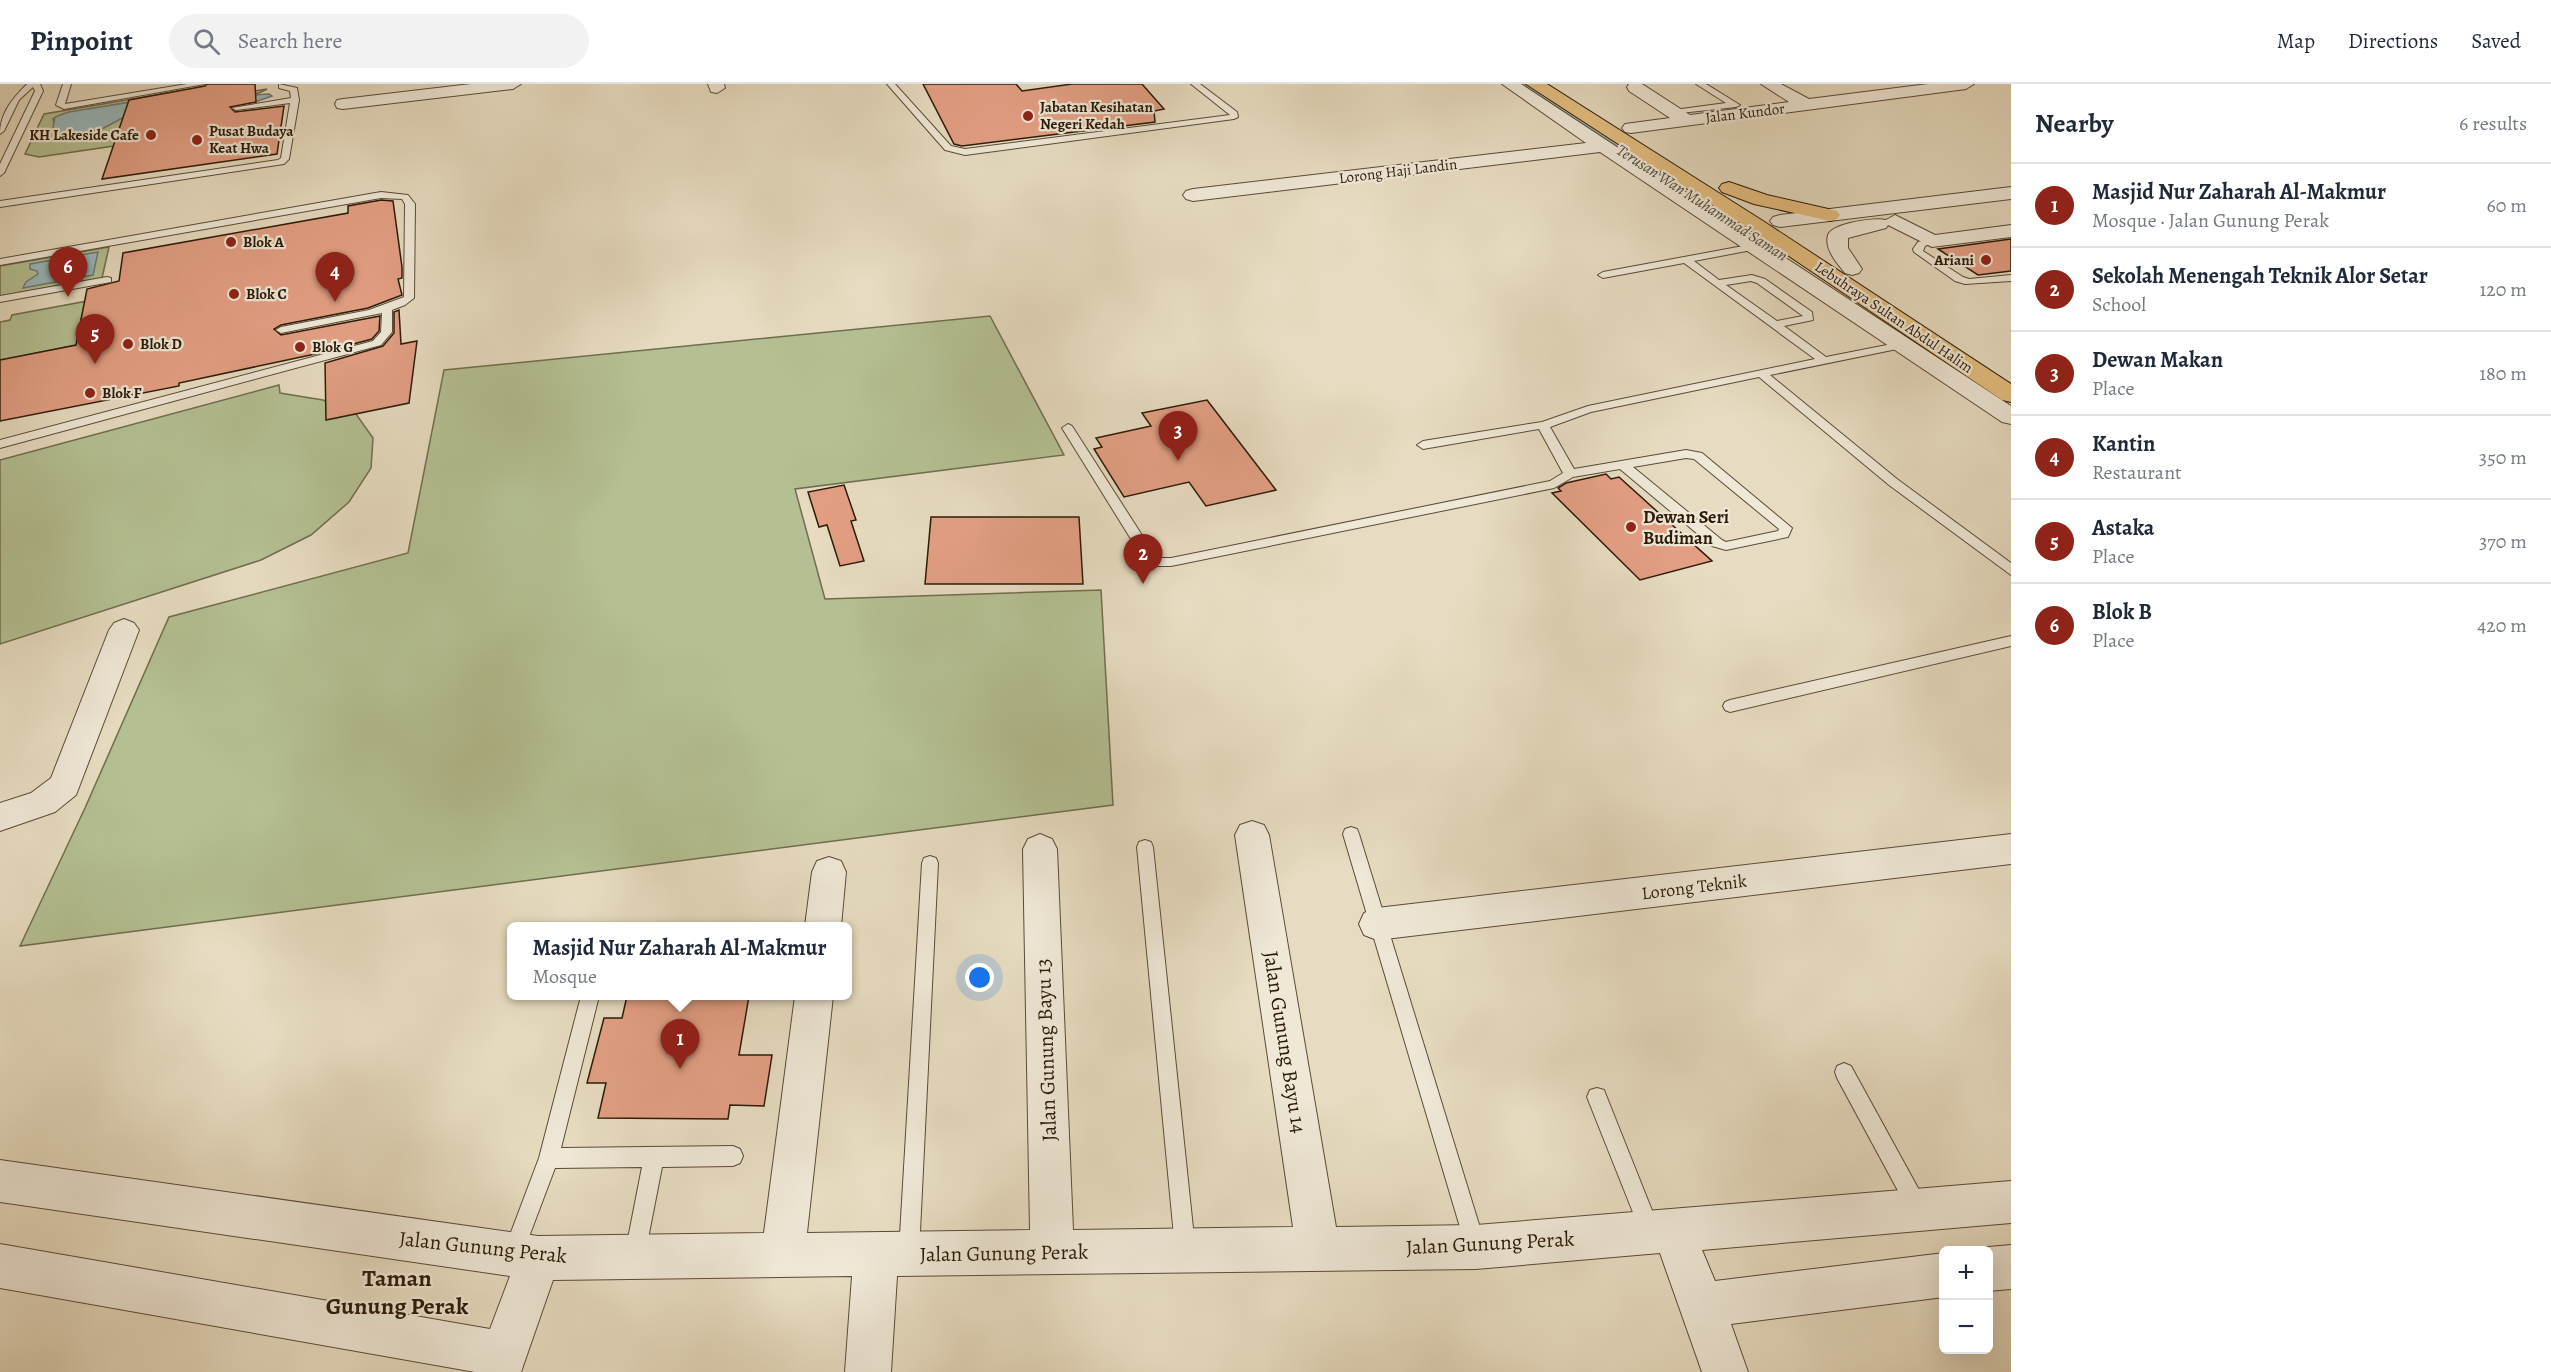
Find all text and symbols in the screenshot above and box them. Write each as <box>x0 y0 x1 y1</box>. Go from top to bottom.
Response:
search box <box>169 14 589 68</box>
text: Pinpoint <box>30 22 133 60</box>
icon: search <box>190 25 223 58</box>
text: Search here <box>238 26 342 56</box>
text: Map <box>2277 27 2315 55</box>
text: Directions <box>2348 27 2438 55</box>
text: Saved <box>2471 27 2521 55</box>
place label: Jabatan Kesihatan Negeri Kedah <box>1040 97 1153 134</box>
street label: Jalan Kundor <box>1704 98 1786 128</box>
text: Nearby <box>2035 106 2114 141</box>
marker: Jabatan Kesihatan Negeri Kedah <box>1021 109 1035 123</box>
text: 6 results <box>2459 110 2527 137</box>
place label: Pusat Budaya Keat Hwa <box>209 121 294 158</box>
place label: KH Lakeside Cafe <box>29 125 139 145</box>
marker: KH Lakeside Cafe <box>144 128 158 142</box>
marker: Pusat Budaya Keat Hwa <box>190 133 204 147</box>
water label: Terusan Wan Muhammad Saman <box>1612 139 1792 267</box>
street label: Lorong Haji Landin <box>1338 154 1458 188</box>
text: Masjid Nur Zaharah Al-Makmur <box>2092 177 2386 207</box>
text: 1 <box>2051 192 2058 219</box>
text: 60 m <box>2487 192 2527 219</box>
text: Mosque · Jalan Gunung Perak <box>2092 207 2329 234</box>
place label: Blok A <box>243 232 284 252</box>
marker: Blok A <box>224 235 238 249</box>
pin: 6 <box>48 248 88 297</box>
place label: Ariani <box>1933 250 1975 270</box>
pin: 4 <box>316 252 354 302</box>
marker: Ariani <box>1979 253 1993 267</box>
street label: Lebuhraya Sultan Abdul Halim <box>1811 256 1977 378</box>
text: Sekolah Menengah Teknik Alor Setar <box>2092 261 2428 291</box>
text: 2 <box>2050 276 2059 303</box>
text: 120 m <box>2479 276 2527 303</box>
place label: Blok C <box>246 284 287 304</box>
marker: Blok C <box>227 287 241 301</box>
text: School <box>2092 291 2146 318</box>
pin: 5 <box>76 314 115 364</box>
place label: Blok D <box>140 334 182 354</box>
marker: Blok D <box>121 337 135 351</box>
place label: Blok G <box>312 337 353 357</box>
marker: Blok G <box>293 340 307 354</box>
text: Dewan Makan <box>2092 345 2223 375</box>
text: 3 <box>2050 360 2059 387</box>
text: 180 m <box>2479 360 2527 387</box>
text: Place <box>2092 375 2134 402</box>
place label: Blok F <box>102 383 141 403</box>
marker: Blok F <box>83 386 97 400</box>
pin: 3 <box>1158 412 1198 461</box>
text: Kantin <box>2092 429 2155 459</box>
text: 4 <box>2050 444 2059 471</box>
text: 350 m <box>2479 444 2527 471</box>
text: Restaurant <box>2092 459 2182 486</box>
place label: Dewan Seri Budiman <box>1643 505 1729 550</box>
text: Astaka <box>2092 513 2154 543</box>
marker: Dewan Seri Budiman <box>1624 520 1638 534</box>
text: 5 <box>2050 528 2059 555</box>
text: 370 m <box>2479 528 2527 555</box>
pin: 2 <box>1124 534 1162 584</box>
text: Place <box>2092 543 2134 570</box>
text: Blok B <box>2092 597 2152 627</box>
text: 6 <box>2050 612 2059 639</box>
text: 420 m <box>2477 612 2527 639</box>
text: Place <box>2092 627 2134 654</box>
street label: Lorong Teknik <box>1640 869 1748 905</box>
popup <box>507 922 852 1000</box>
text: Masjid Nur Zaharah Al-Makmur <box>532 933 827 963</box>
street label: Jalan Gunung Bayu 14 <box>1257 949 1313 1135</box>
street label: Jalan Gunung Bayu 13 <box>1029 958 1063 1142</box>
text: Mosque <box>532 963 597 990</box>
your location <box>965 963 994 992</box>
pin: 1 <box>660 1020 700 1069</box>
street label: Jalan Gunung Perak <box>398 1224 569 1270</box>
street label: Jalan Gunung Perak <box>1405 1225 1576 1261</box>
street label: Jalan Gunung Perak <box>919 1238 1089 1268</box>
map controls <box>1939 1246 1993 1354</box>
button: + <box>1939 1246 1993 1300</box>
district label: Taman Gunung Perak <box>326 1262 469 1322</box>
button: − <box>1939 1300 1993 1354</box>

